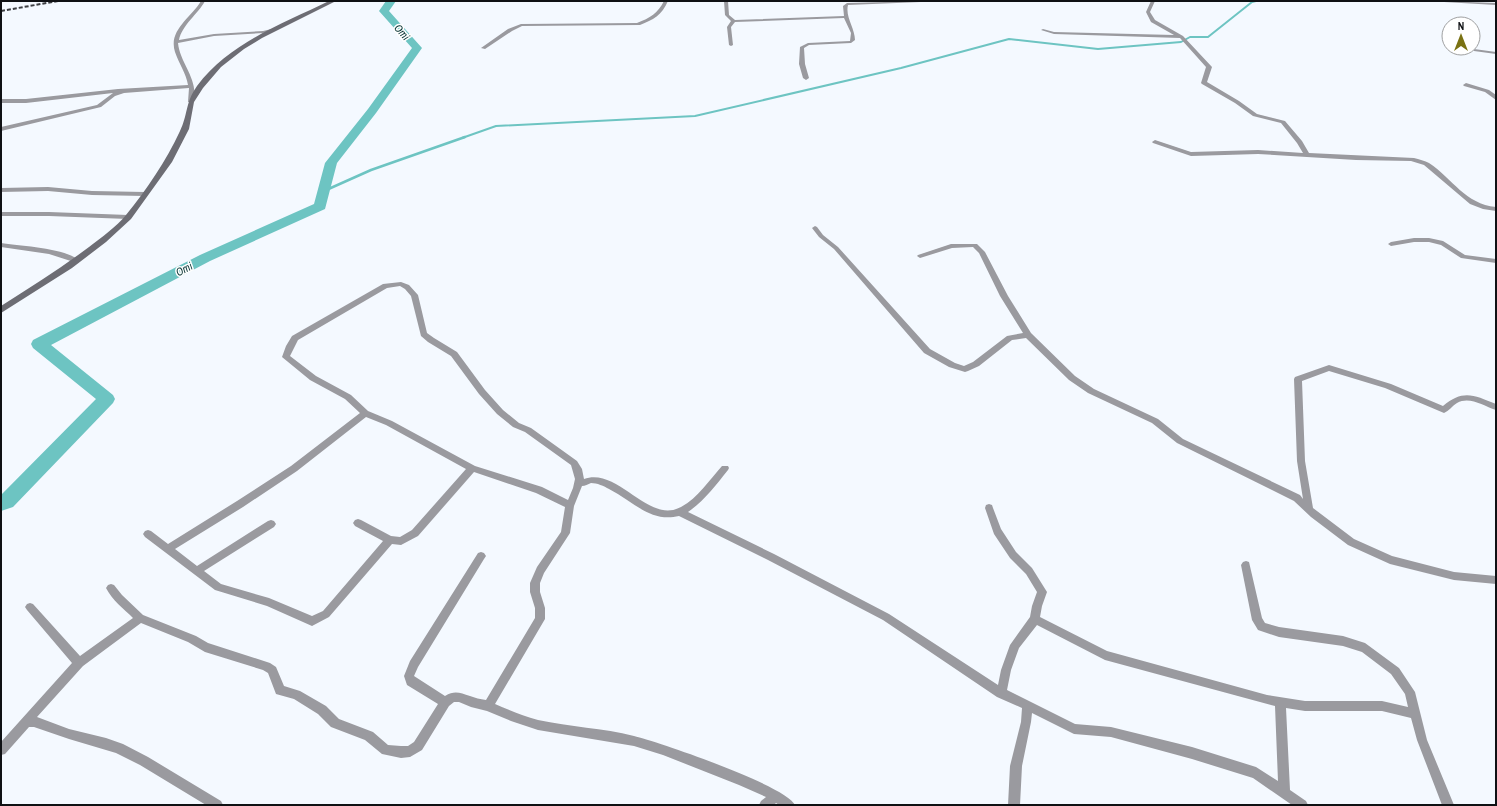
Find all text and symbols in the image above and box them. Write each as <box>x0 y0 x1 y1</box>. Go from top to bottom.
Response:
north arrow <box>1441 16 1481 56</box>
text: N <box>1458 19 1464 33</box>
water label: Omi <box>391 21 413 43</box>
water label: Omi <box>173 259 195 279</box>

